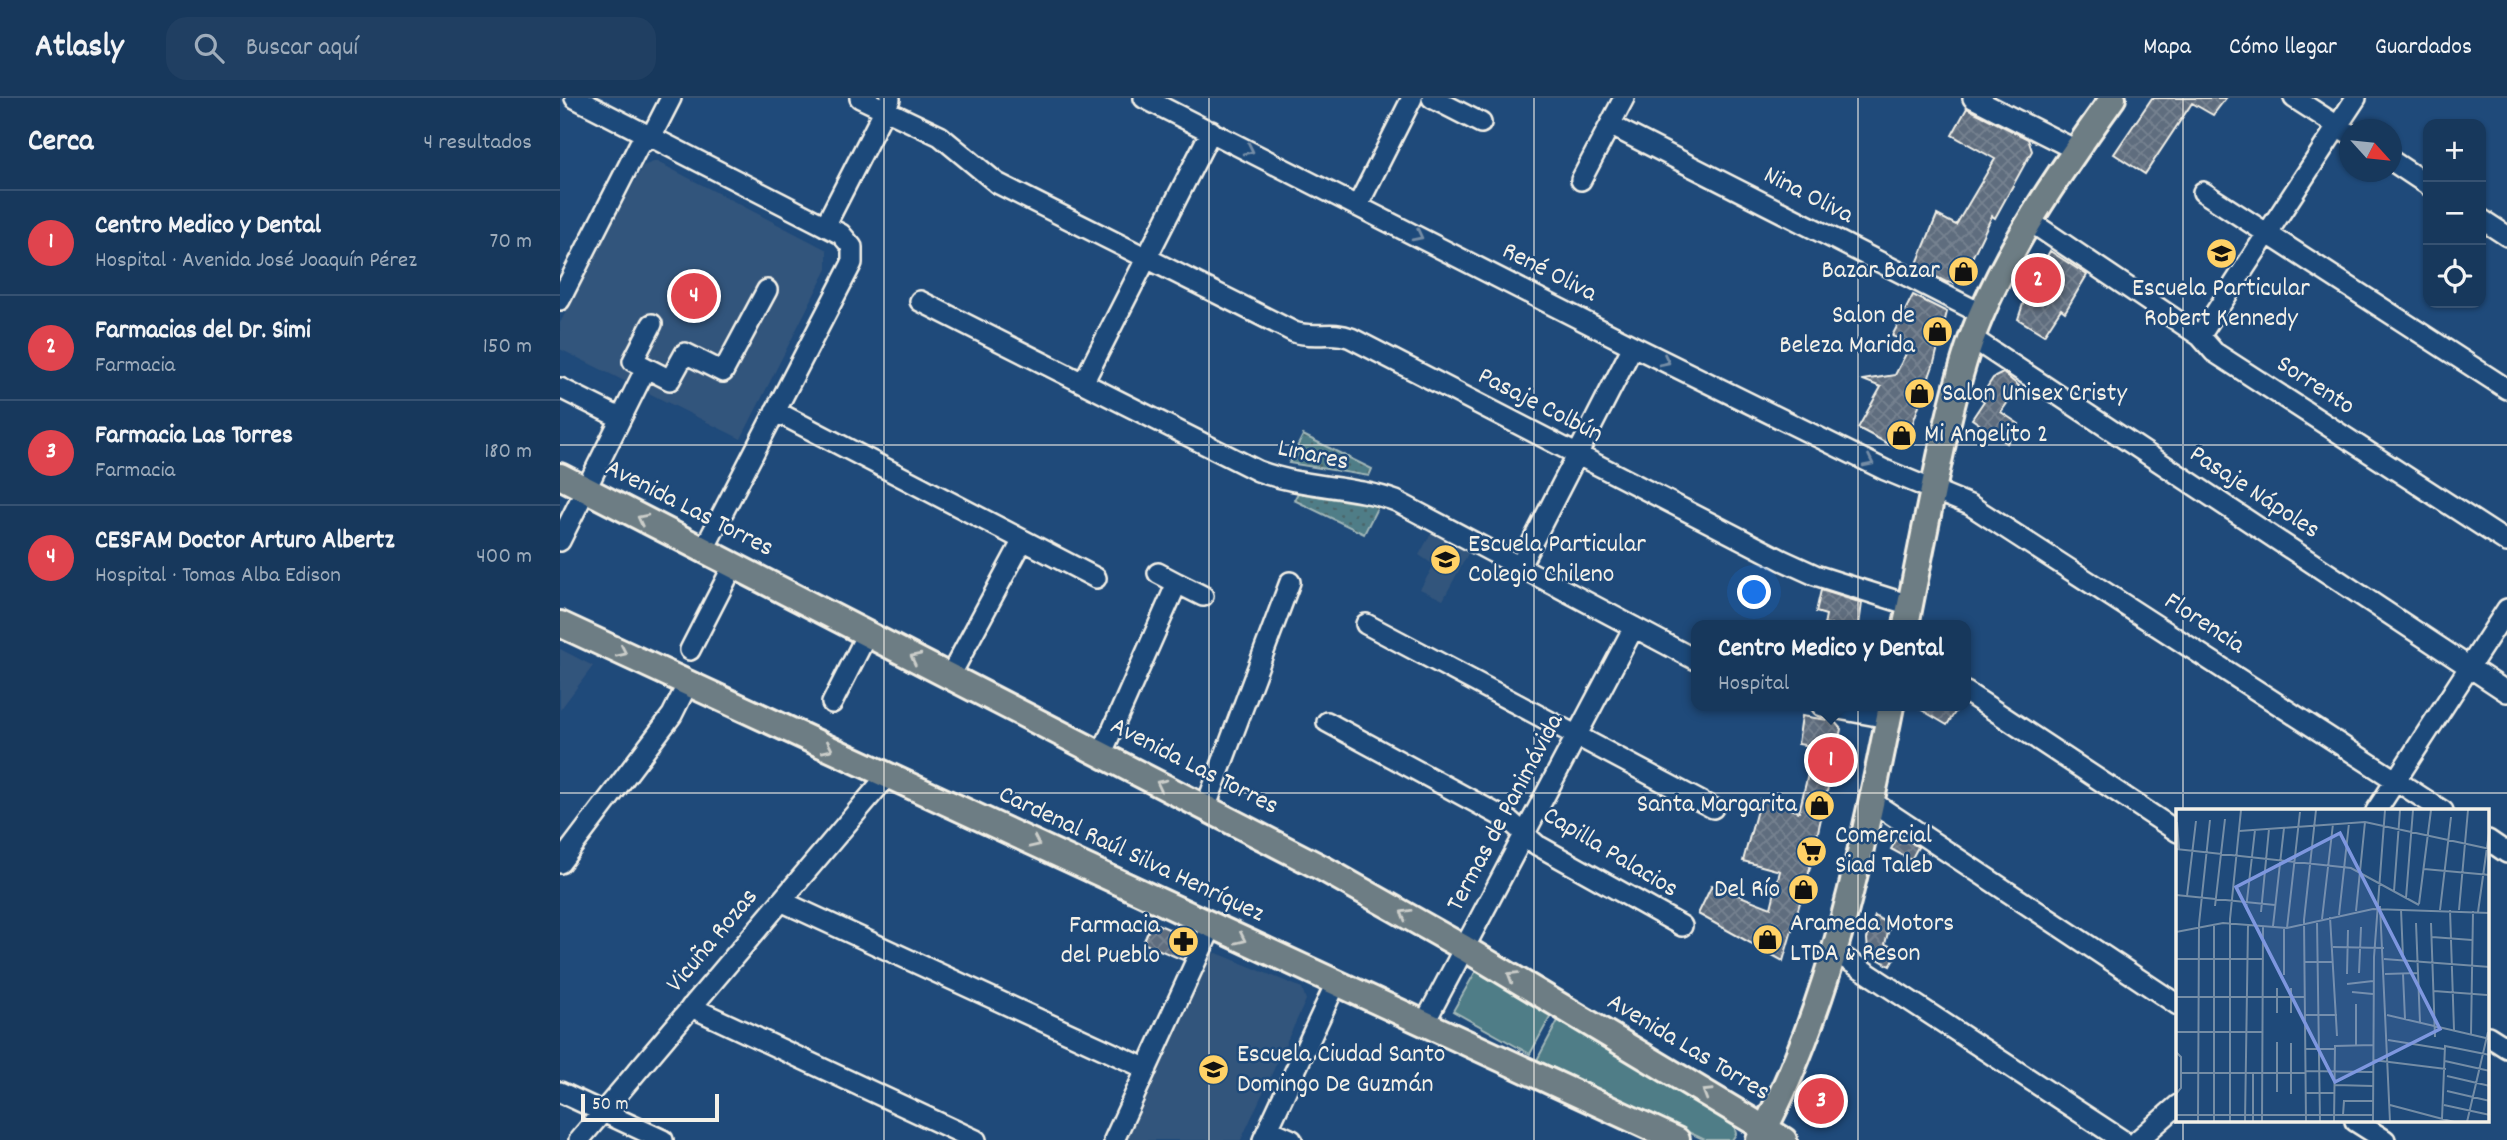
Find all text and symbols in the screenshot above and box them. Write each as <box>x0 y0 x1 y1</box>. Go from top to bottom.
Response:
search box <box>166 17 656 80</box>
text: Atlasly <box>35 25 124 72</box>
icon: search <box>190 29 228 67</box>
text: Buscar aquí <box>246 30 358 67</box>
text: Mapa <box>2143 31 2191 65</box>
text: Cómo llegar <box>2229 31 2337 65</box>
text: Guardados <box>2375 31 2472 65</box>
north arrow <box>2339 119 2402 182</box>
map controls <box>2423 119 2486 308</box>
button: + <box>2423 119 2486 182</box>
text: Cerca <box>28 122 93 165</box>
text: 4 resultados <box>423 127 532 160</box>
one-way arrow <box>1242 142 1254 156</box>
street label: Nina Oliva <box>1757 158 1860 235</box>
button: − <box>2423 182 2486 245</box>
text: Centro Medico y Dental <box>95 208 321 245</box>
text: 1 <box>48 226 54 259</box>
text: 70 m <box>490 226 532 259</box>
one-way arrow <box>1411 227 1424 241</box>
street label: René Oliva <box>1495 233 1604 313</box>
school or university icon: Escuela Particular Robert Kennedy <box>2204 237 2238 271</box>
text: Hospital · Avenida José Joaquín Pérez <box>95 245 417 278</box>
button: locate <box>2423 245 2486 308</box>
place label: Bazar Bazar <box>1822 253 1940 290</box>
shop icon: Bazar Bazar <box>1946 254 1980 288</box>
pin: 2 <box>2015 254 2061 306</box>
pin: 4 <box>671 270 717 322</box>
place label: Escuela Particular Robert Kennedy <box>2132 271 2310 338</box>
place label: Salon de Beleza Marida <box>1779 298 1916 365</box>
text: Farmacias del Dr. Simi <box>95 313 311 350</box>
shop icon: Salon de Beleza Marida <box>1921 314 1955 348</box>
text: 2 <box>46 331 56 364</box>
text: 150 m <box>483 331 532 364</box>
street label: Sorrento <box>2268 347 2362 425</box>
text: Farmacia <box>95 350 175 383</box>
one-way arrow <box>1658 353 1670 367</box>
street label: Pasaje Colbún <box>1471 359 1609 453</box>
place label: Salon Unisex Cristy <box>1942 376 2127 413</box>
shop icon: Salon Unisex Cristy <box>1902 377 1936 411</box>
place label: Mi Angelito 2 <box>1924 417 2048 454</box>
text: Farmacia Las Torres <box>95 418 293 455</box>
shop icon: Mi Angelito 2 <box>1884 418 1918 452</box>
street label: Linares <box>1274 430 1352 482</box>
text: 3 <box>46 436 56 469</box>
text: 180 m <box>484 436 532 469</box>
street label: Pasaje Nápoles <box>2181 437 2327 549</box>
street label: Avenida Las Torres <box>598 451 780 567</box>
one-way arrow <box>1862 454 1874 468</box>
text: Farmacia <box>95 455 175 488</box>
one-way arrow <box>637 514 649 527</box>
text: CESFAM Doctor Arturo Albertz <box>95 523 394 560</box>
place label: Escuela Particular Colegio Chileno <box>1468 527 1646 594</box>
text: 4 <box>46 541 56 574</box>
text: 400 m <box>476 541 532 574</box>
school or university icon: Escuela Particular Colegio Chileno <box>1428 543 1462 577</box>
text: Hospital · Tomas Alba Edison <box>95 560 341 593</box>
your location <box>1737 575 1771 609</box>
street label: Florencia <box>2156 584 2252 664</box>
popup <box>1691 620 1971 711</box>
text: Centro Medico y Dental <box>1718 631 1944 668</box>
one-way arrow <box>615 644 627 658</box>
one-way arrow <box>910 653 922 667</box>
text: Hospital <box>1718 668 1789 701</box>
street label: Termas de Panimávida <box>1438 707 1574 919</box>
street label: Avenida Las Torres <box>1103 709 1285 825</box>
pin: 1 <box>1808 734 1854 786</box>
one-way arrow <box>821 740 833 754</box>
street label: Cardenal Raúl Silva Henríquez <box>992 777 1270 933</box>
one-way arrow <box>1156 778 1168 792</box>
place label: Santa Margarita <box>1637 787 1798 824</box>
shop icon: Santa Margarita <box>1803 788 1837 822</box>
street label: Capilla Palacios <box>1535 798 1685 908</box>
inset map <box>2176 809 2490 1122</box>
place label: Comercial Siad Taleb <box>1835 818 1933 885</box>
supermarket icon: Comercial Siad Taleb <box>1795 834 1829 868</box>
one-way arrow <box>1028 835 1040 849</box>
place label: Del Río <box>1714 872 1780 909</box>
shop icon: Del Río <box>1786 873 1820 907</box>
street label: Vicuña Rozas <box>658 881 768 1001</box>
place label: Arameda Motors LTDA & Reson <box>1790 906 1954 973</box>
place label: Farmacia del Pueblo <box>1061 908 1161 975</box>
one-way arrow <box>1400 909 1412 922</box>
shop icon: Arameda Motors LTDA & Reson <box>1750 922 1784 956</box>
pharmacy icon: Farmacia del Pueblo <box>1166 924 1200 958</box>
one-way arrow <box>1234 931 1246 945</box>
one-way arrow <box>1506 971 1519 984</box>
street label: Avenida Las Torres <box>1599 985 1777 1111</box>
place label: Escuela Ciudad Santo Domingo De Guzmán <box>1237 1037 1445 1104</box>
school or university icon: Escuela Ciudad Santo Domingo De Guzmán <box>1197 1053 1231 1087</box>
pin: 3 <box>1798 1075 1844 1127</box>
one-way arrow <box>1701 1088 1714 1101</box>
scale bar <box>581 1091 719 1123</box>
text: 50 m <box>592 1092 629 1119</box>

